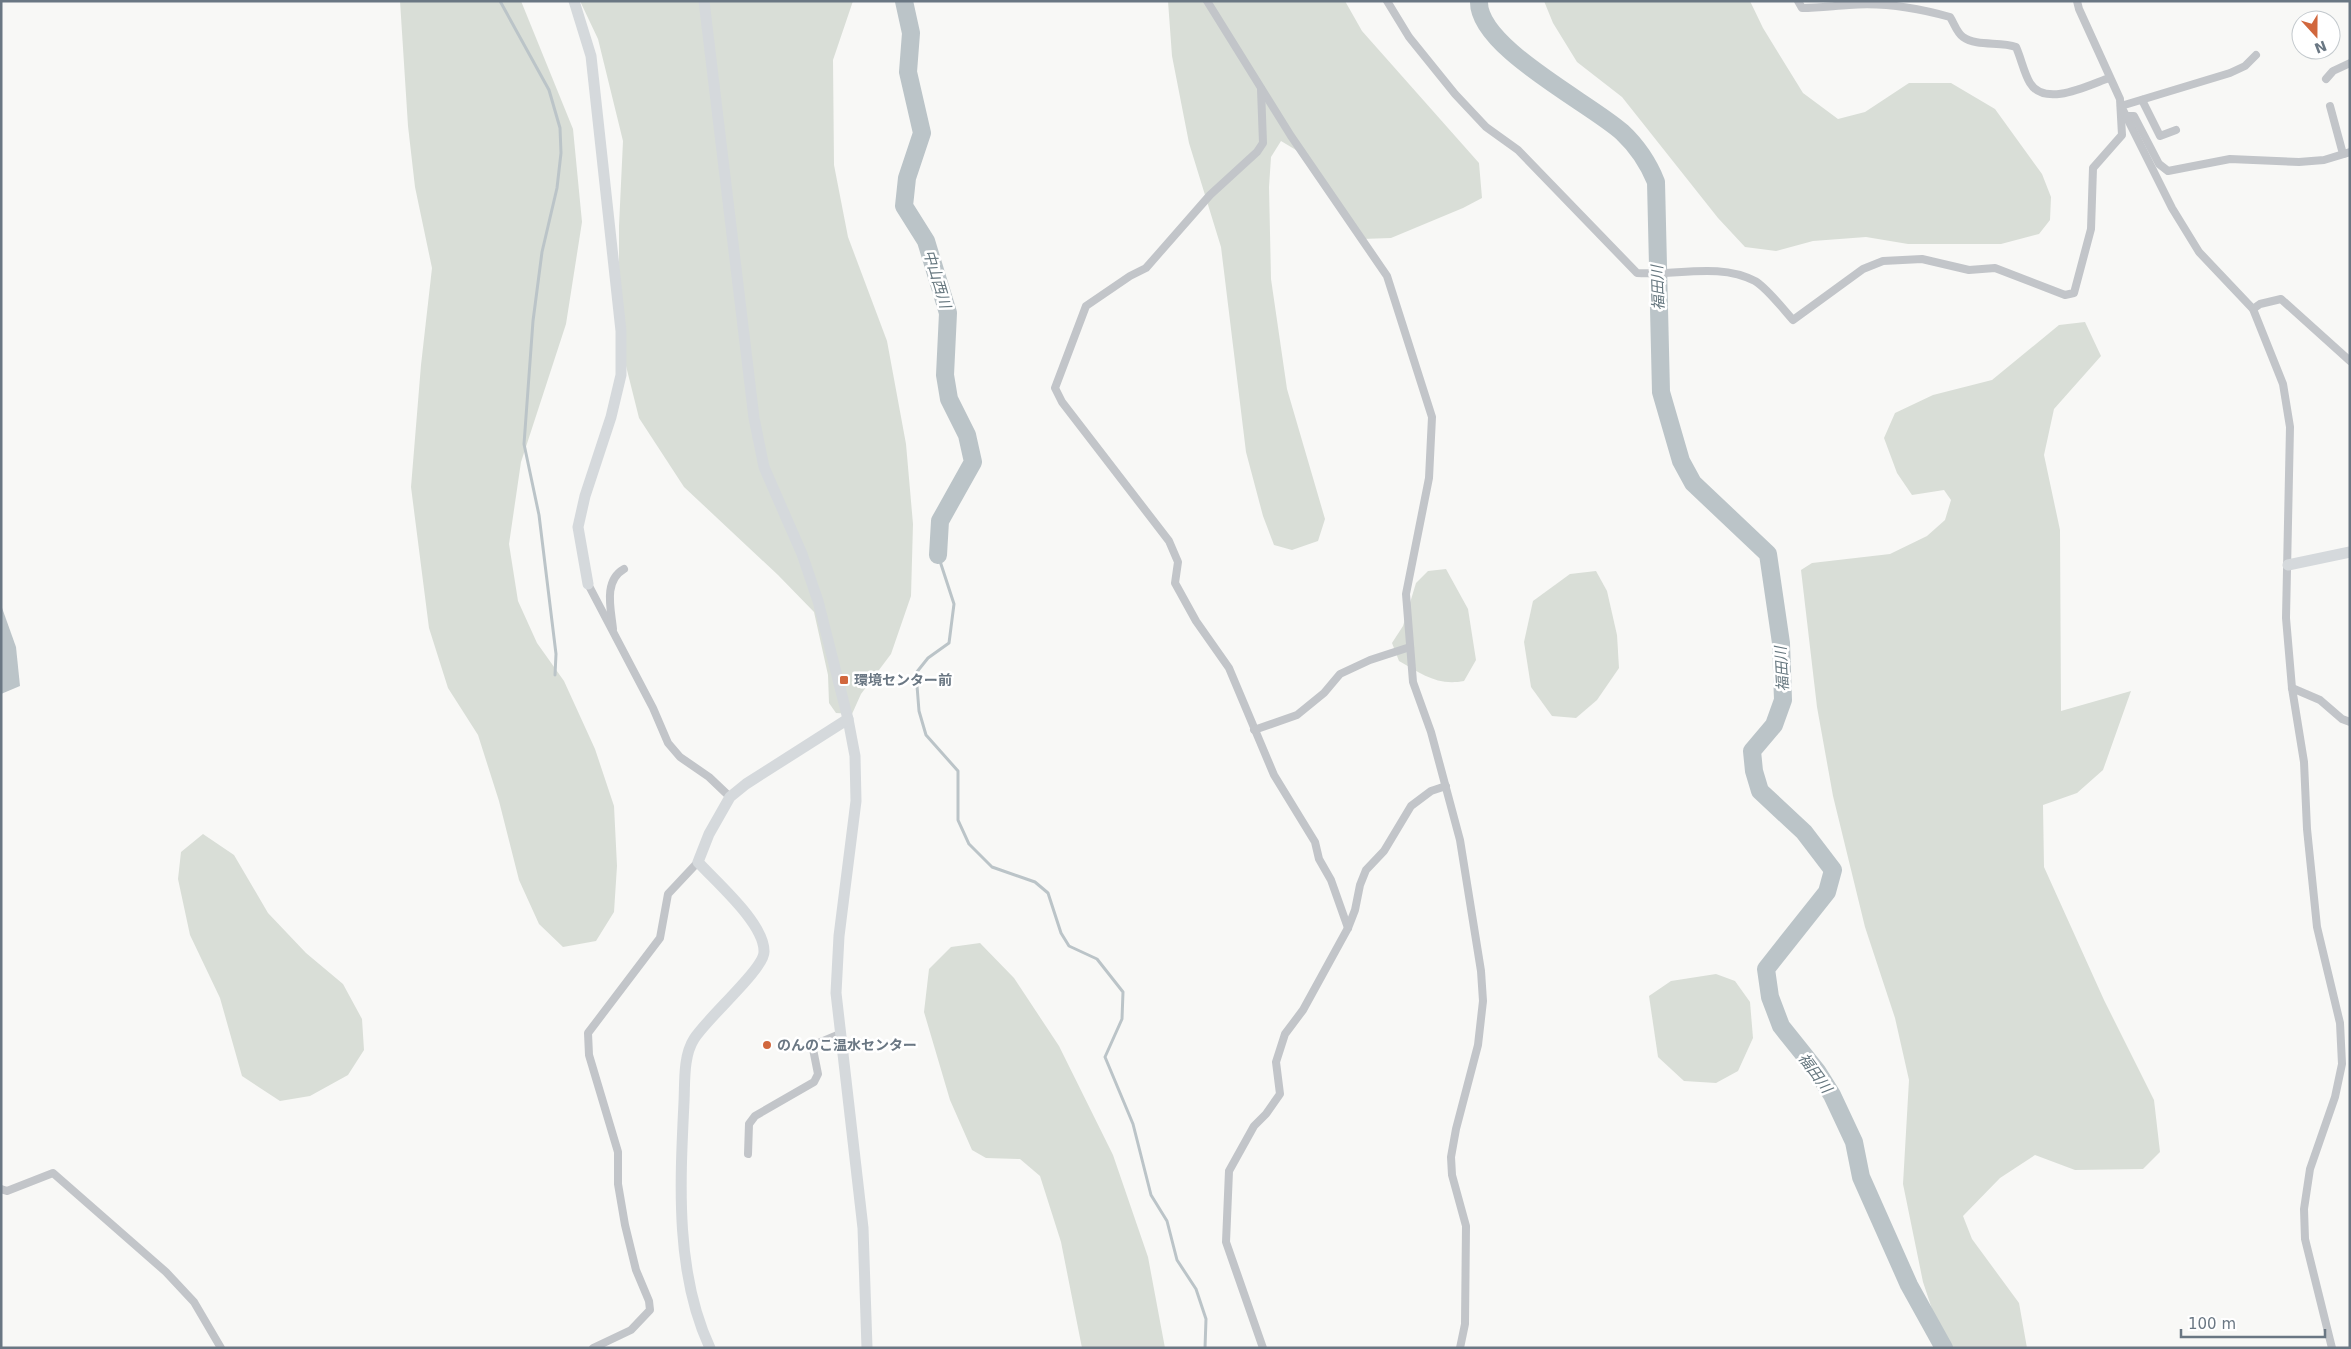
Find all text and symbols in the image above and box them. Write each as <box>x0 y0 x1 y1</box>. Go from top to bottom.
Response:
north arrow <box>2291 10 2341 60</box>
text: N <box>2312 38 2329 57</box>
water label: 中山西川 <box>920 248 955 312</box>
water label: 福田川 <box>1648 263 1668 311</box>
water label: 福田川 <box>1772 644 1792 692</box>
place label: 環境センター前 <box>854 672 952 688</box>
marker: 環境センター前 <box>838 674 850 686</box>
place label: のんのこ温水センター <box>777 1037 917 1053</box>
marker: のんのこ温水センター <box>761 1039 773 1051</box>
water label: 福田川 <box>1794 1050 1837 1098</box>
scale bar <box>2181 1306 2325 1338</box>
text: 100 m <box>2188 1315 2236 1333</box>

